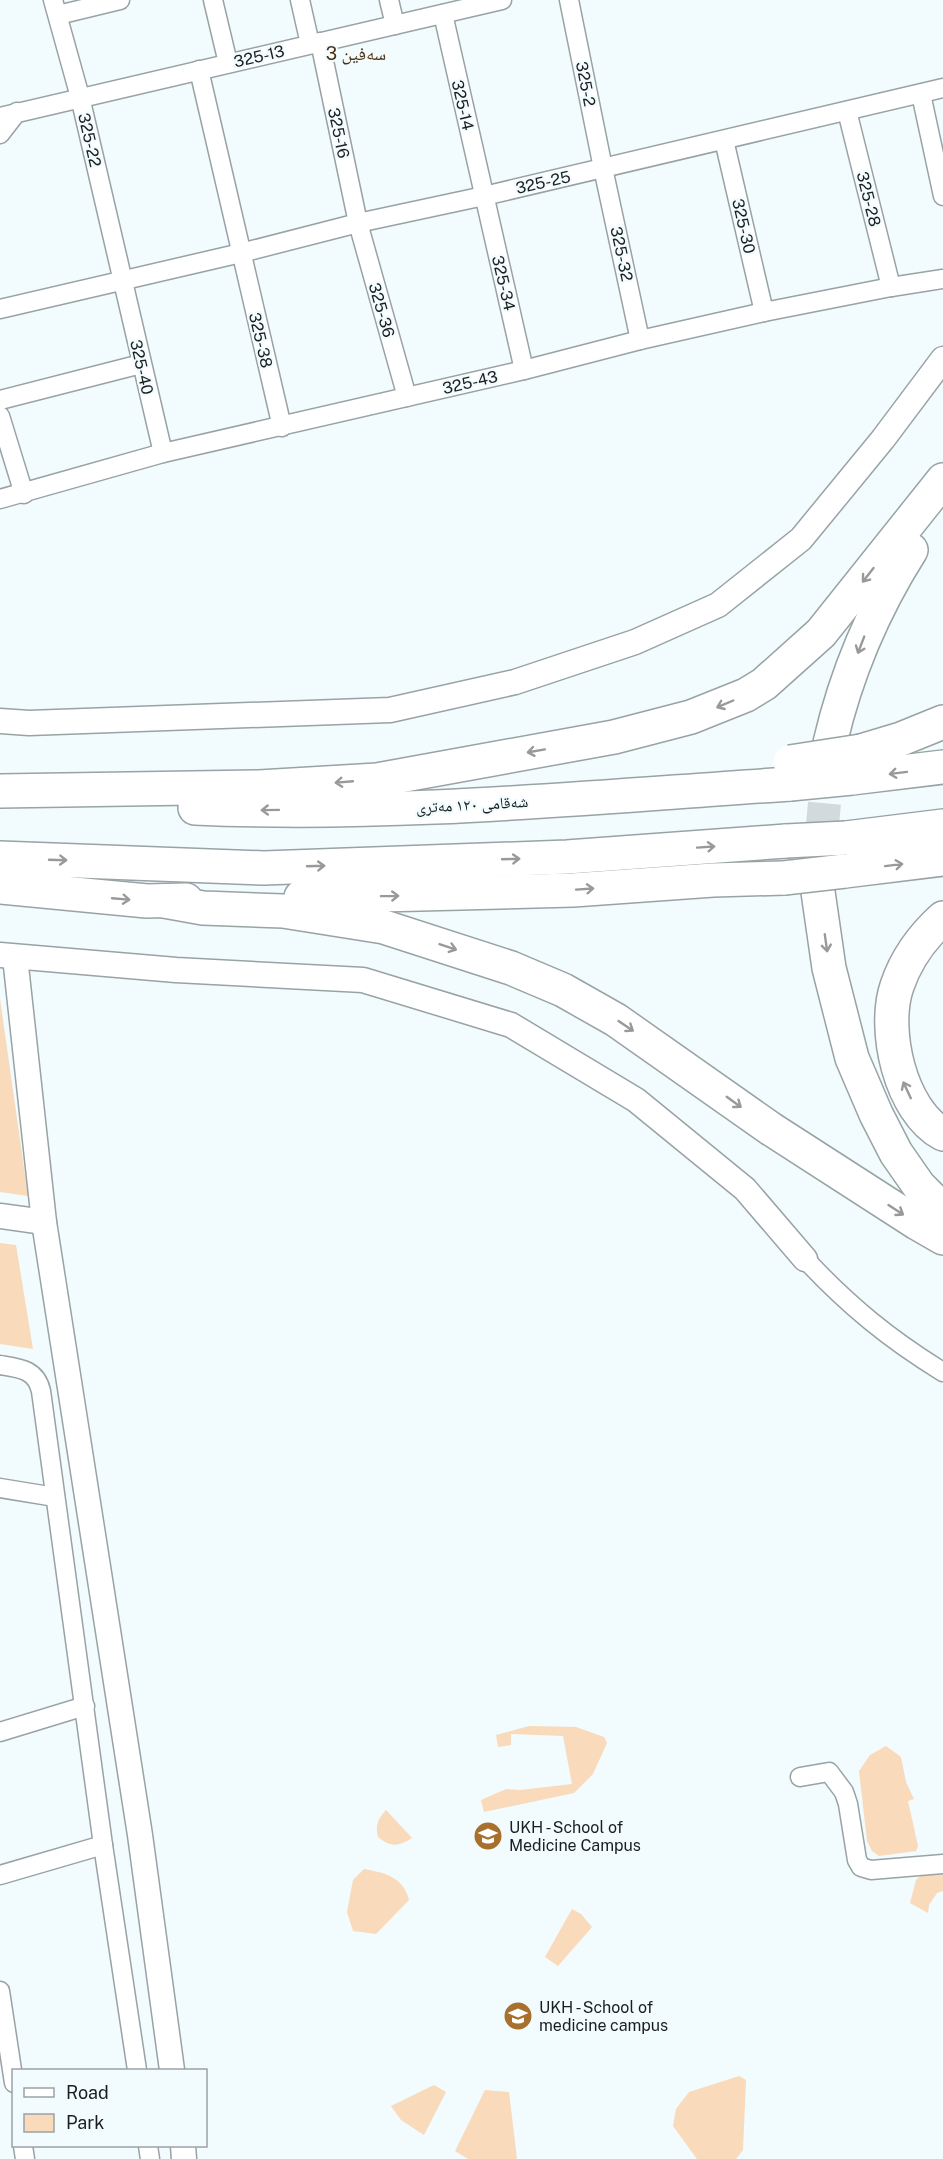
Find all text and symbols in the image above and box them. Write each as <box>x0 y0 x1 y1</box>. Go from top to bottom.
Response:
street label: 325-13 <box>232 41 286 72</box>
district label: سەفین 3 <box>326 43 386 65</box>
street label: 325-2 <box>572 60 599 108</box>
street label: 325-14 <box>447 78 478 132</box>
street label: 325-16 <box>324 106 353 160</box>
street label: 325-22 <box>74 111 105 169</box>
street label: 325-25 <box>514 167 572 198</box>
street label: 325-28 <box>853 170 884 228</box>
street label: 325-30 <box>728 197 759 256</box>
street label: 325-32 <box>606 225 637 283</box>
street label: 325-34 <box>488 254 519 313</box>
street label: 325-36 <box>365 281 398 340</box>
street label: 325-38 <box>245 311 276 370</box>
street label: 325-40 <box>126 338 157 397</box>
street label: 325-43 <box>441 367 500 398</box>
one-way arrow <box>861 567 874 583</box>
one-way arrow <box>855 635 866 654</box>
one-way arrow <box>716 699 735 710</box>
one-way arrow <box>527 746 546 757</box>
one-way arrow <box>888 767 908 778</box>
one-way arrow <box>334 777 354 788</box>
street label: شەقامی ١٢٠ مەتری <box>415 792 529 818</box>
one-way arrow <box>261 805 281 816</box>
one-way arrow <box>695 841 715 852</box>
one-way arrow <box>501 853 521 865</box>
one-way arrow <box>48 855 68 866</box>
one-way arrow <box>884 859 903 870</box>
one-way arrow <box>306 860 326 871</box>
one-way arrow <box>574 884 594 895</box>
one-way arrow <box>380 890 400 902</box>
one-way arrow <box>110 894 130 905</box>
one-way arrow <box>820 932 831 952</box>
one-way arrow <box>439 942 457 953</box>
one-way arrow <box>617 1020 633 1032</box>
one-way arrow <box>901 1081 912 1099</box>
one-way arrow <box>726 1096 742 1108</box>
one-way arrow <box>888 1204 904 1216</box>
place label: UKH - School of Medicine Campus <box>509 1818 641 1855</box>
school or university icon: UKH - School of Medicine Campus <box>472 1820 504 1852</box>
place label: UKH - School of medicine campus <box>539 1998 668 2035</box>
school or university icon: UKH - School of medicine campus <box>502 2000 534 2032</box>
legend <box>12 2069 207 2147</box>
text: Road <box>66 2082 109 2103</box>
text: Park <box>66 2112 104 2133</box>

